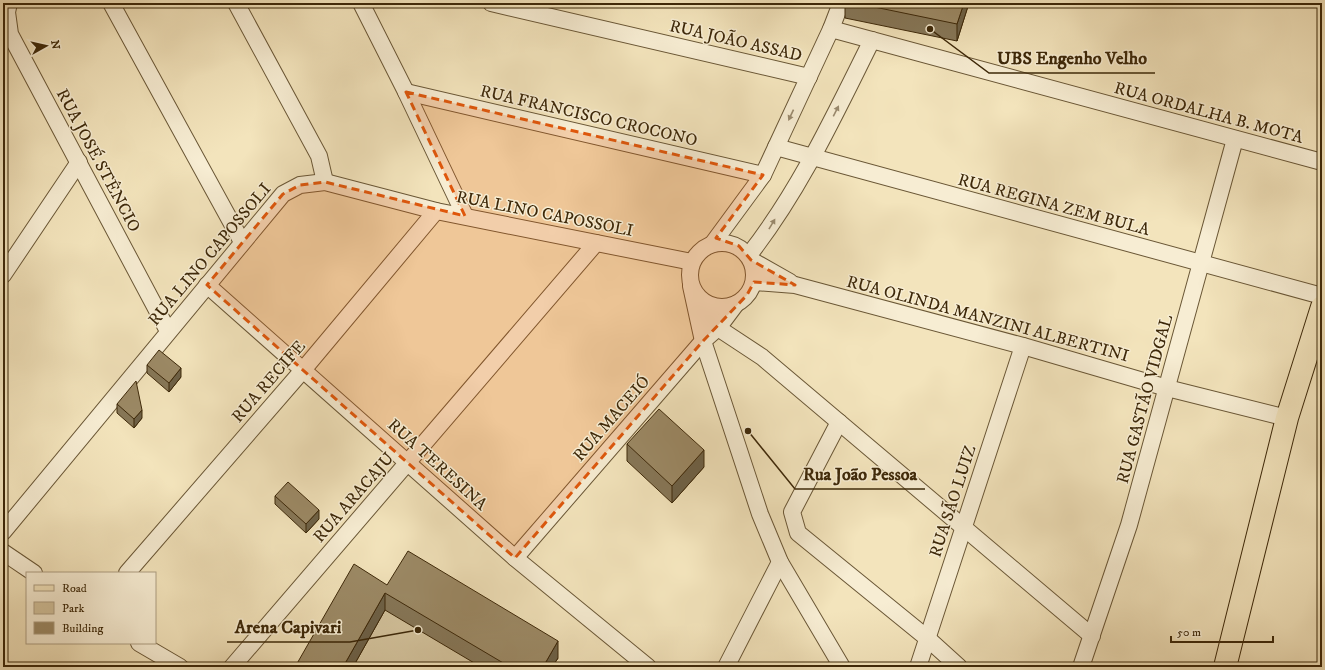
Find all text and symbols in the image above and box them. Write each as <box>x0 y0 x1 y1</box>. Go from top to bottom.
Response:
street label: RUA JOÃO ASSAD <box>667 14 804 67</box>
north arrow <box>26 26 66 66</box>
text: N <box>47 39 62 50</box>
callout: UBS Engenho Velho <box>989 43 1155 73</box>
text: UBS Engenho Velho <box>997 48 1147 70</box>
street label: RUA ORDALHA B. MOTA <box>1112 77 1306 149</box>
street label: RUA FRANCISCO CROCONO <box>478 80 700 152</box>
street label: RUA JOSÉ STÊNCIO <box>51 85 145 236</box>
one-way arrow <box>833 105 839 117</box>
one-way arrow <box>788 109 794 120</box>
street label: RUA REGINA ZEM BULA <box>955 169 1152 241</box>
street label: RUA LINO CAPOSSOLI <box>144 179 276 331</box>
street label: RUA LINO CAPOSSOLI <box>454 186 635 242</box>
one-way arrow <box>768 218 775 230</box>
street label: RUA OLINDA MANZINI ALBERTINI <box>844 271 1131 367</box>
street label: RUA GASTÃO VIDGAL <box>1111 312 1178 486</box>
street label: RUA RECIFE <box>227 336 311 427</box>
street label: RUA MACEIÓ <box>568 371 655 466</box>
street label: RUA TERESINA <box>383 414 492 515</box>
street label: RUA SÃO LUIZ <box>924 442 981 560</box>
street label: RUA ARACAJU <box>308 448 399 547</box>
callout: Rua João Pessoa <box>795 459 925 489</box>
text: Rua João Pessoa <box>803 464 917 486</box>
legend <box>26 572 156 644</box>
text: Road <box>62 581 87 596</box>
text: Park <box>62 601 84 616</box>
callout: Arena Capivari <box>227 612 350 642</box>
text: Arena Capivari <box>234 617 342 639</box>
scale bar <box>1171 618 1273 644</box>
text: Building <box>62 621 103 636</box>
text: 50 m <box>1177 625 1201 640</box>

